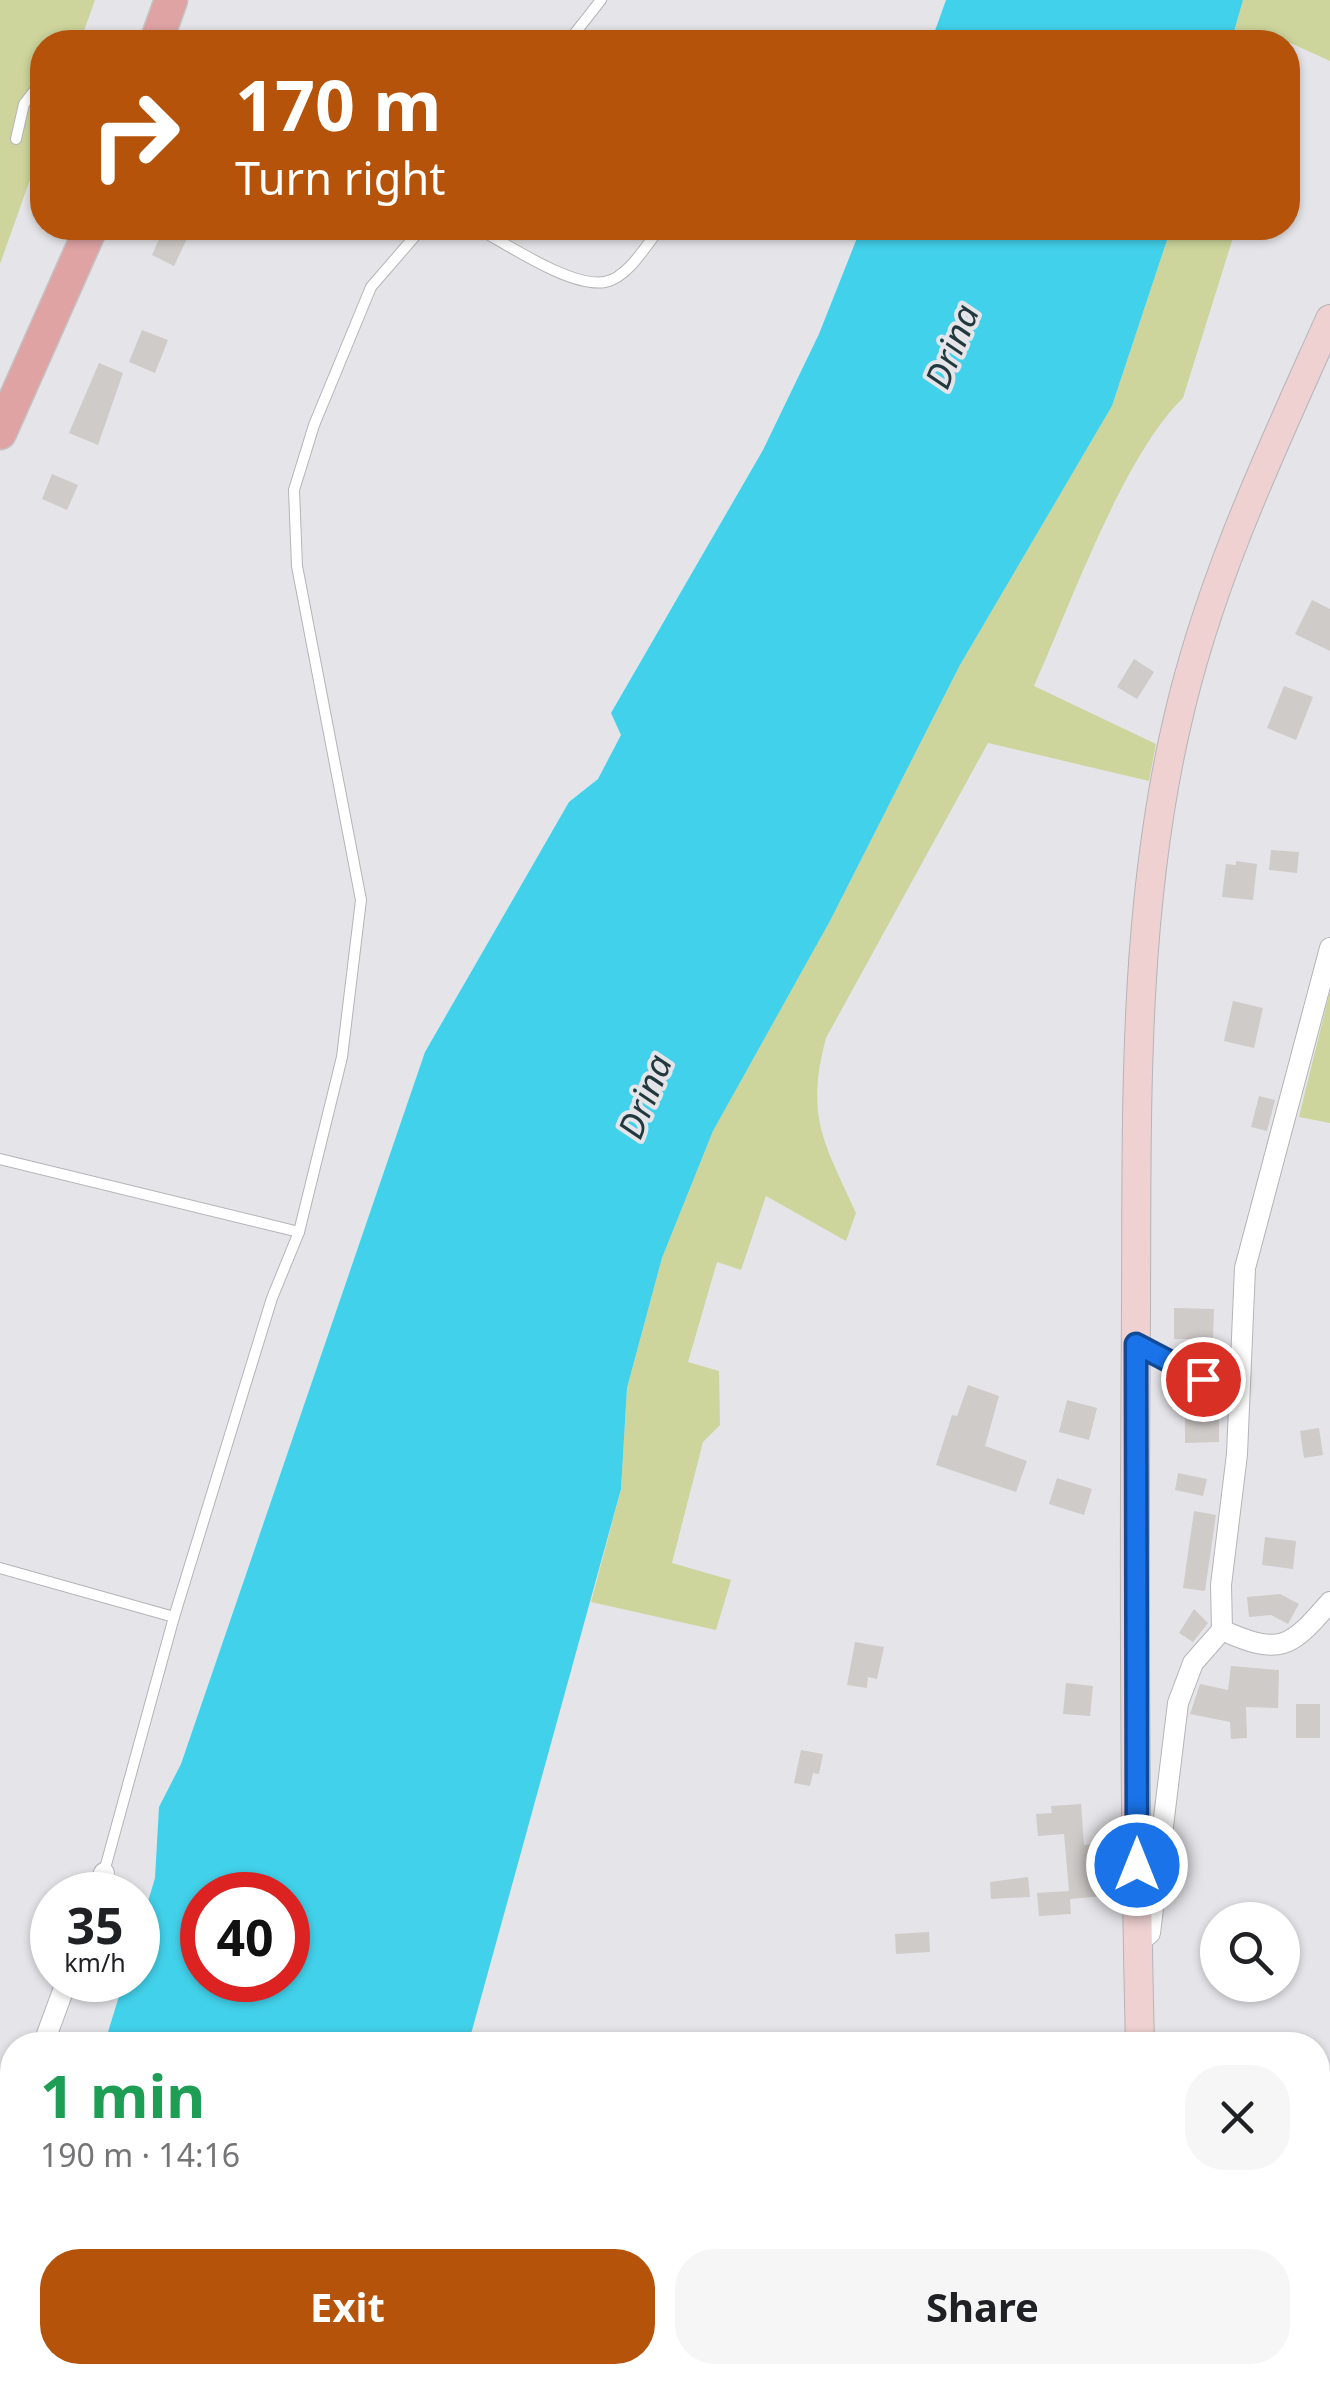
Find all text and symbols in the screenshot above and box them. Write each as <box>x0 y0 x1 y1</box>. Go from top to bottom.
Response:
text: 170 m <box>235 56 442 152</box>
icon: right <box>70 70 200 200</box>
text: Turn right <box>235 147 446 208</box>
water label: Drina <box>913 297 989 395</box>
water label: Drina <box>606 1047 682 1145</box>
pin <box>1161 1337 1246 1422</box>
icon: arrive <box>1176 1352 1231 1407</box>
position arrow <box>1085 1813 1189 1917</box>
speed limit sign: 40 <box>180 1872 310 2002</box>
text: 35 <box>66 1891 124 1959</box>
map controls <box>1200 1902 1300 2002</box>
button: search <box>1200 1902 1300 2002</box>
text: km/h <box>64 1945 126 1979</box>
text: 1 min <box>40 2054 205 2136</box>
button: close <box>1185 2065 1290 2170</box>
text: 190 m · 14:16 <box>40 2133 240 2176</box>
button: Exit <box>40 2249 655 2364</box>
button: Share <box>675 2249 1290 2364</box>

